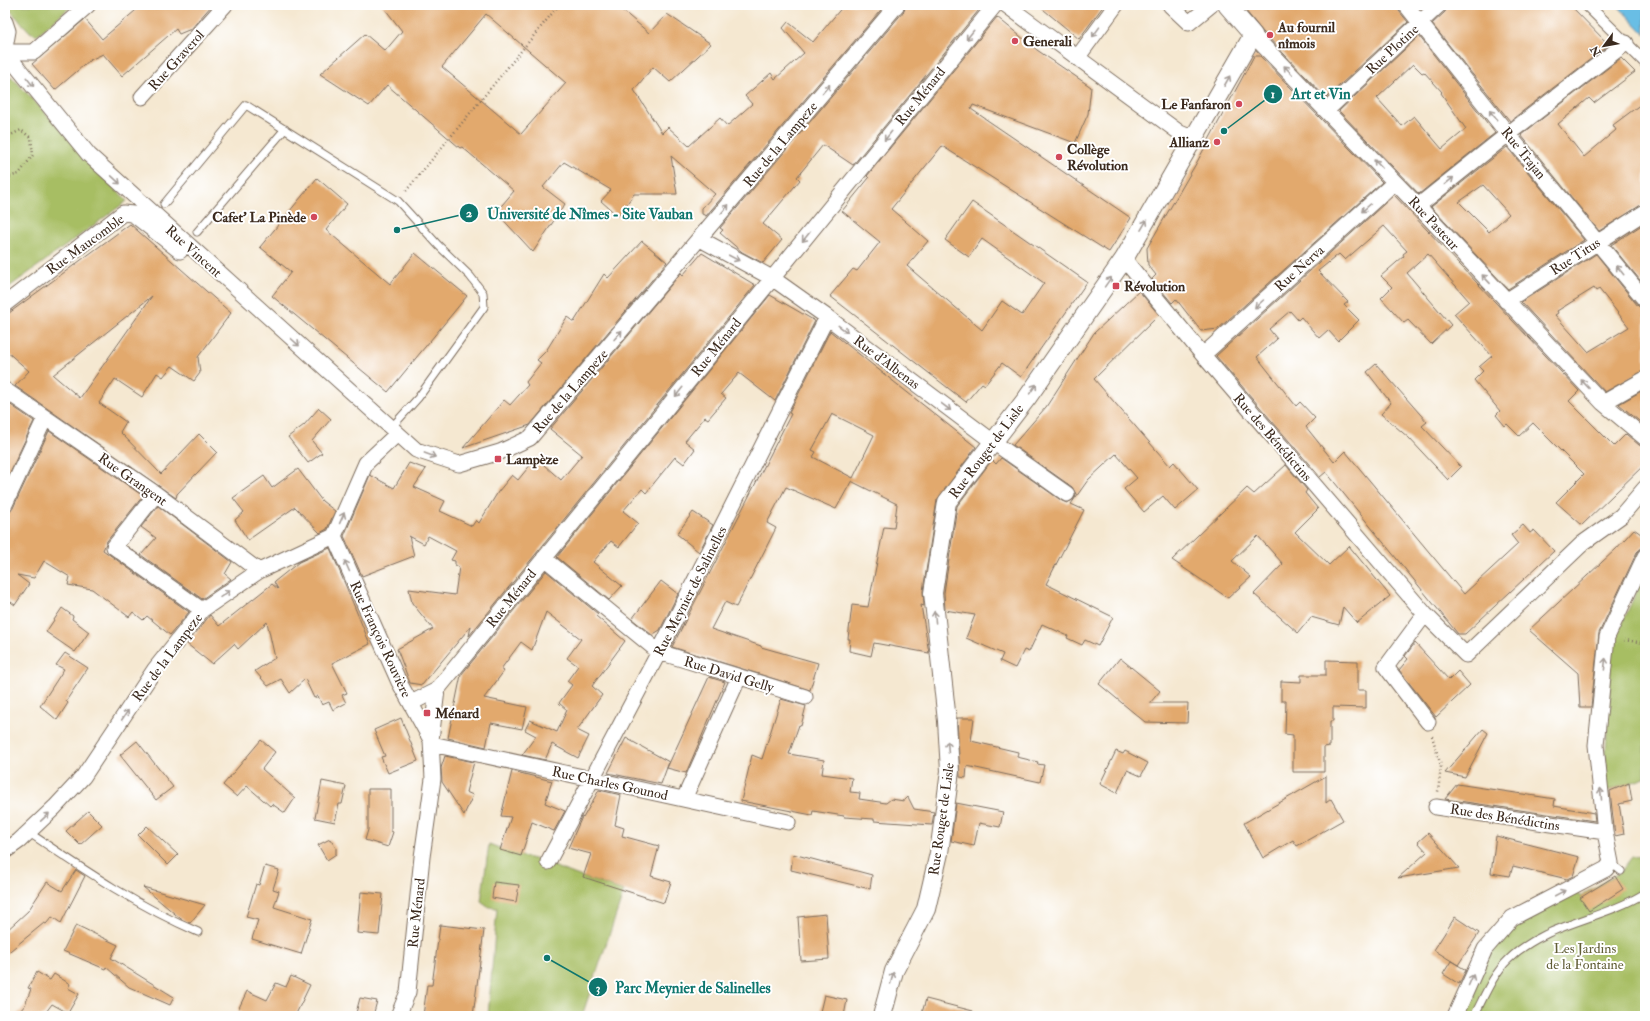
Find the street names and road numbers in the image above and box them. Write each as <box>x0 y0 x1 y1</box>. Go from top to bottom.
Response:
street label: Rue Plotine <box>1363 21 1422 78</box>
street label: Rue Graverol <box>145 26 208 94</box>
street label: Rue Ménard <box>892 64 949 129</box>
street label: Rue de la Lampeze <box>740 98 822 191</box>
street label: Rue Trajan <box>1497 124 1550 183</box>
street label: Rue Pasteur <box>1405 193 1463 254</box>
street label: Rue Maucomble <box>43 210 127 278</box>
street label: Rue Vincent <box>162 222 226 281</box>
street label: Rue Titus <box>1547 234 1604 279</box>
street label: Rue Nerva <box>1271 241 1328 295</box>
street label: Rue Ménard <box>688 315 745 380</box>
street label: Rue d'Albenas <box>850 332 923 393</box>
street label: Rue de la Lampeze <box>529 346 612 438</box>
street label: Rue des Bénédictins <box>1230 390 1316 485</box>
street label: Rue Rouget de Lisle <box>945 401 1027 502</box>
street label: Rue Grangent <box>95 449 171 510</box>
street label: Rue Meynier de Salinelles <box>650 523 732 659</box>
street label: Rue Ménard <box>483 566 540 631</box>
street label: Rue François Rouvière <box>346 578 415 700</box>
street label: Rue de la Lampeze <box>129 610 207 705</box>
street label: Rue David Gelly <box>681 653 777 697</box>
street label: Rue Rouget de Lisle <box>925 761 958 877</box>
street label: Rue Charles Gounod <box>550 763 670 804</box>
street label: Rue des Bénédictins <box>1449 800 1561 835</box>
street label: Rue Ménard <box>404 877 429 949</box>

